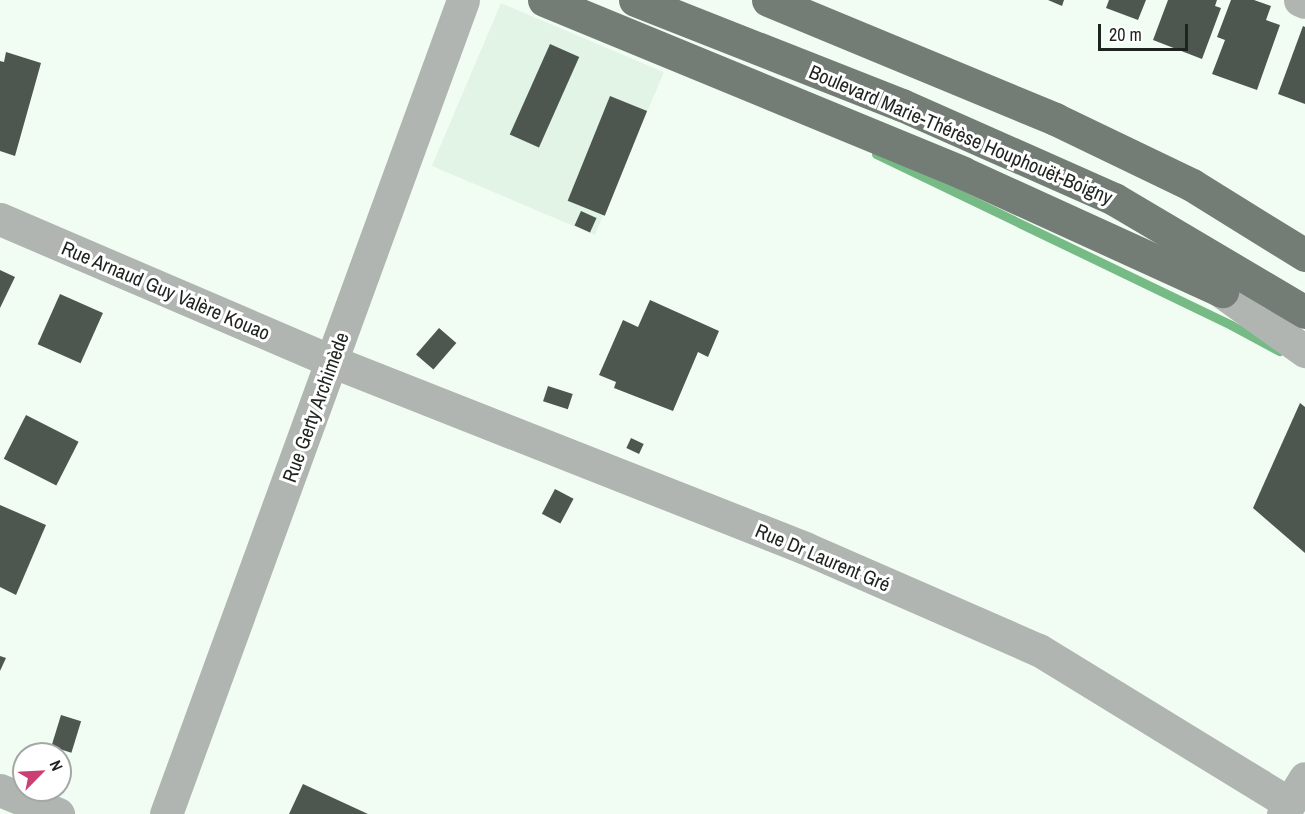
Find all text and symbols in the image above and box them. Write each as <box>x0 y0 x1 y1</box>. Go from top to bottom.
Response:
scale bar <box>1101 12 1191 50</box>
text: 20 m <box>1109 22 1142 47</box>
street label: Boulevard Marie-Thérèse Houphouët-Boigny <box>806 59 1116 209</box>
street label: Rue Arnaud Guy Valère Kouao <box>58 235 274 345</box>
street label: Rue Gerty Archimède <box>277 328 353 486</box>
street label: Rue Dr Laurent Gré <box>752 518 894 596</box>
north arrow <box>12 742 72 802</box>
text: N <box>45 757 69 774</box>

